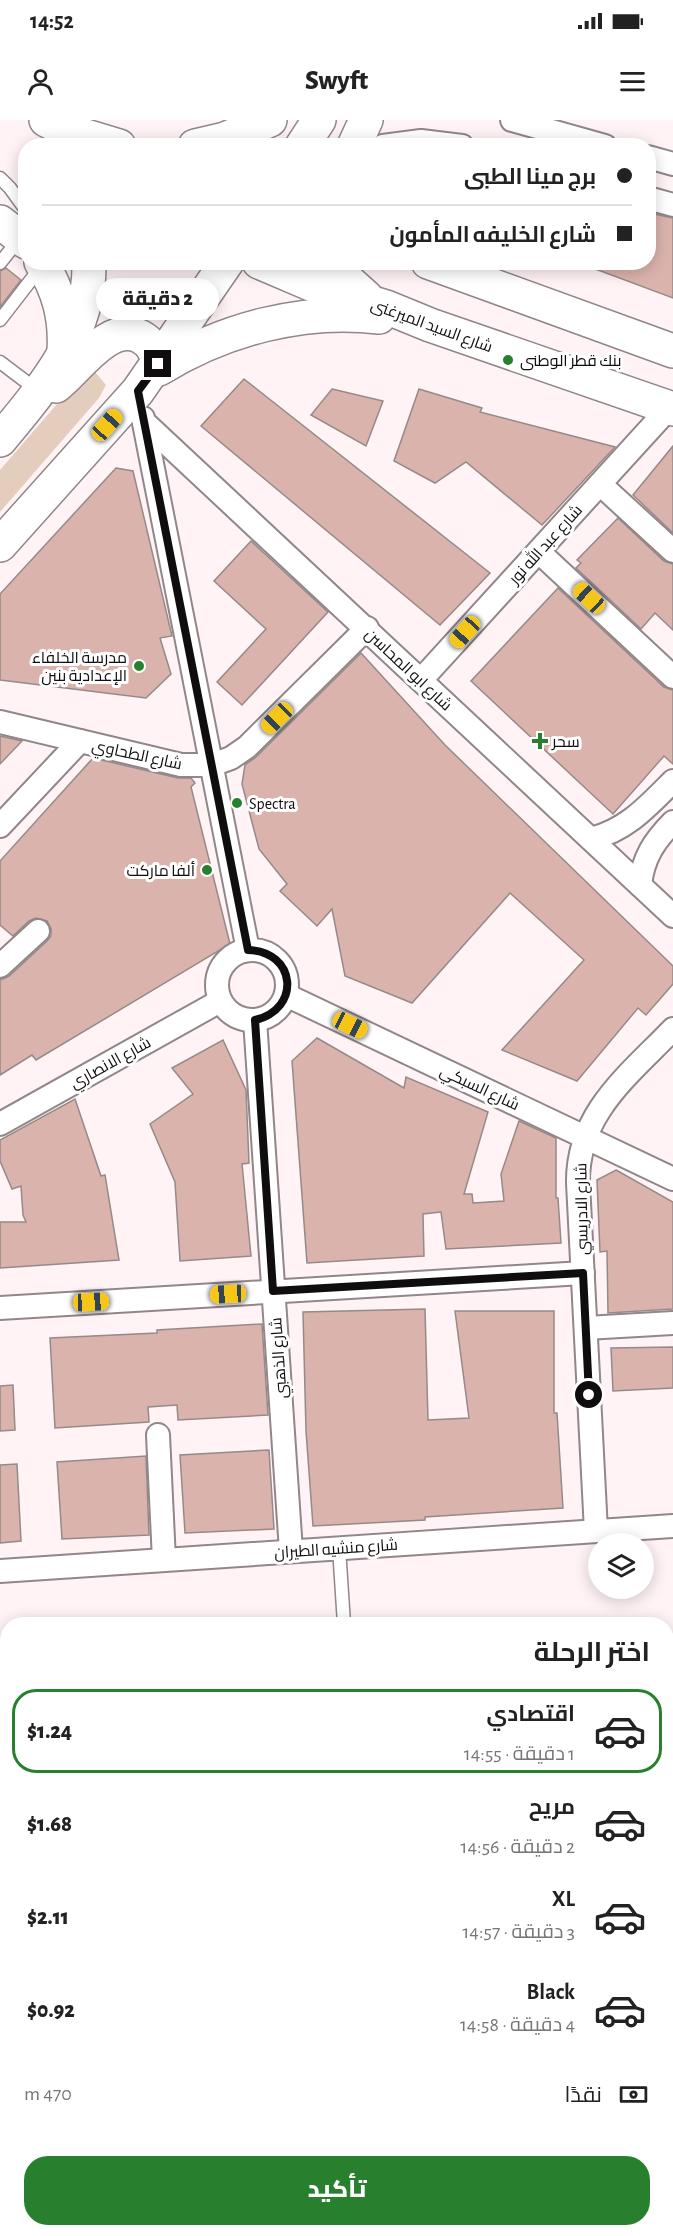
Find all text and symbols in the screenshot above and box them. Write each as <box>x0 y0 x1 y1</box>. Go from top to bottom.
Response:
text: 14:52 <box>30 10 74 32</box>
icon: person <box>24 65 57 98</box>
icon: menu <box>616 65 649 98</box>
text: Swyft <box>305 67 368 94</box>
text: برج مينا الطبى <box>464 166 596 188</box>
text: شارع الخليفه المأمون <box>389 224 596 246</box>
callout: 2 دقيقة <box>96 277 219 319</box>
text: 2 دقيقة <box>122 289 193 309</box>
street label: شارع السيد الميرغنى <box>368 296 495 358</box>
route end <box>144 350 171 377</box>
marker: بنك قطر الوطنى <box>501 353 515 367</box>
place label: بنك قطر الوطنى <box>520 353 621 371</box>
car <box>88 406 126 444</box>
street label: شارع عبد الله نور <box>503 500 588 590</box>
car <box>570 579 608 617</box>
car <box>446 613 484 651</box>
street label: شارع ابو المحاسن <box>360 625 455 716</box>
place label: مدرسة الخلفاء الإعدادية بنين <box>32 650 127 686</box>
marker: مدرسة الخلفاء الإعدادية بنين <box>132 659 146 673</box>
car <box>258 699 296 737</box>
marker: سحر <box>533 734 547 748</box>
place label: سحر <box>551 734 580 751</box>
street label: شارع الطحاوي <box>89 737 184 777</box>
marker: Spectra <box>230 796 244 810</box>
place label: Spectra <box>249 796 296 812</box>
place label: ألفا ماركت <box>126 861 195 880</box>
marker: ألفا ماركت <box>200 863 214 877</box>
car <box>330 1009 370 1041</box>
street label: شارع الانصاري <box>67 1033 156 1096</box>
street label: شارع السبكي <box>435 1062 522 1118</box>
street label: شارع الادريسي <box>572 1163 595 1255</box>
car <box>210 1284 246 1304</box>
car <box>73 1292 109 1312</box>
street label: شارع الذهبي <box>267 1316 295 1399</box>
route start <box>575 1381 602 1408</box>
map controls <box>588 1533 654 1599</box>
button: layers <box>588 1533 654 1599</box>
street label: شارع منشيه الطيران <box>274 1536 399 1564</box>
text: اختر الرحلة <box>534 1639 650 1666</box>
text: اقتصادي <box>486 1703 575 1725</box>
icon: car <box>593 1704 647 1758</box>
text: $1.24 <box>27 1720 72 1742</box>
text: 1 دقيقة · 14:55 <box>464 1744 575 1764</box>
text: مريح <box>529 1796 575 1818</box>
icon: car <box>593 1797 647 1851</box>
text: $1.68 <box>27 1813 72 1835</box>
text: 2 دقيقة · 14:56 <box>461 1837 575 1857</box>
text: XL <box>552 1888 575 1910</box>
icon: car <box>593 1890 647 1944</box>
text: $2.11 <box>27 1906 69 1928</box>
text: 3 دقيقة · 14:57 <box>462 1922 575 1942</box>
text: Black <box>527 1981 575 2003</box>
icon: car <box>593 1983 647 2037</box>
text: $0.92 <box>27 1999 75 2021</box>
text: 4 دقيقة · 14:58 <box>460 2015 575 2035</box>
icon: cash <box>617 2078 650 2111</box>
text: 470 m <box>24 2084 72 2104</box>
text: نقدًا <box>564 2084 602 2106</box>
button: تأكيد <box>24 2156 650 2225</box>

